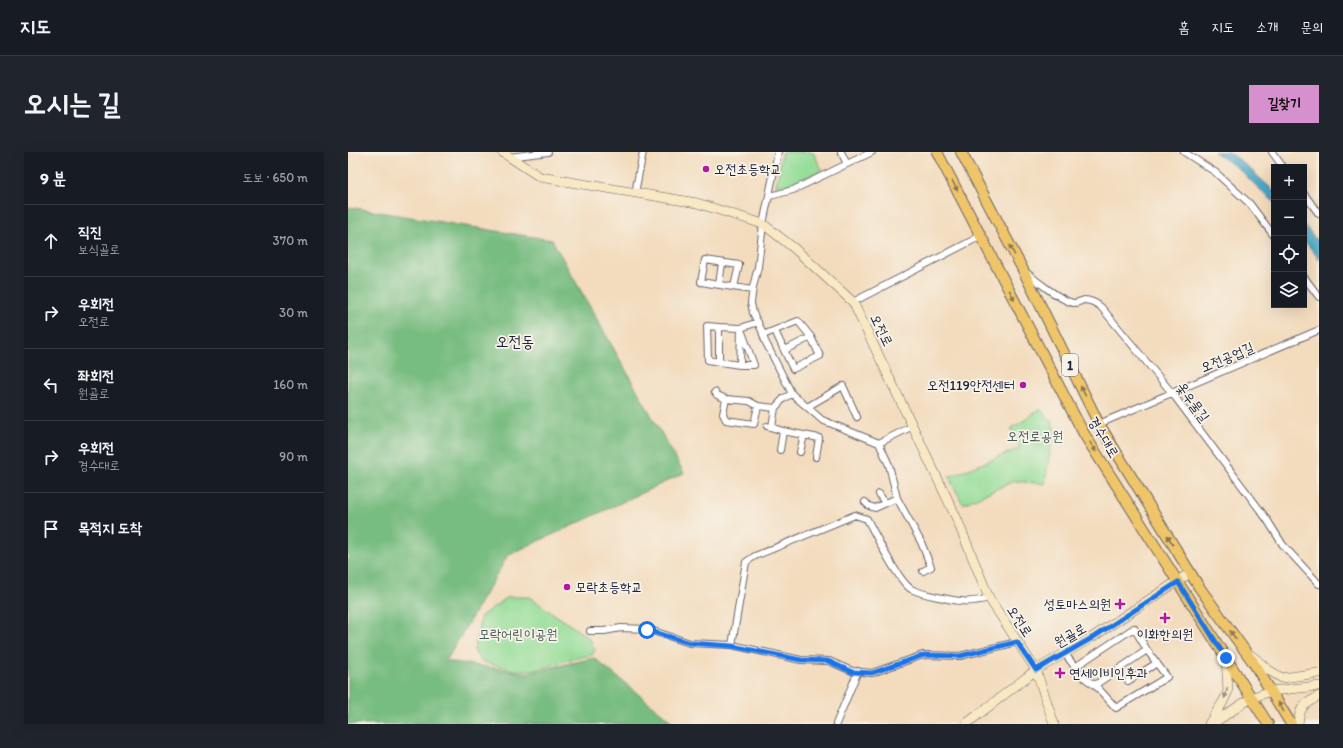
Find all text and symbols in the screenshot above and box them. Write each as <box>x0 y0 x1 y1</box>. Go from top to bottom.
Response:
text: 지도 <box>20 15 51 38</box>
text: 홈 <box>1178 19 1189 36</box>
text: 지도 <box>1211 19 1234 36</box>
text: 소개 <box>1256 19 1278 36</box>
text: 문의 <box>1300 19 1323 36</box>
button: 길찾기 <box>1249 85 1319 123</box>
text: 오시는 길 <box>24 86 120 120</box>
place label: 오전초등학교 <box>714 161 782 178</box>
marker: 오전초등학교 <box>701 164 711 174</box>
map controls <box>1271 164 1307 308</box>
button: + <box>1271 164 1307 200</box>
text: 9 분 <box>40 168 66 188</box>
text: 도보 · 650 m <box>243 170 308 185</box>
one-way arrow <box>951 181 958 192</box>
button: − <box>1271 200 1307 236</box>
text: 직진 <box>78 223 102 241</box>
icon: ahead <box>40 230 62 252</box>
text: 370 m <box>273 233 308 248</box>
button: locate <box>1271 236 1307 272</box>
text: 보식골로 <box>78 242 120 257</box>
one-way arrow <box>1009 244 1016 256</box>
button: layers <box>1271 272 1307 308</box>
one-way arrow <box>1008 289 1015 301</box>
text: 우회전 <box>78 295 114 313</box>
icon: right <box>40 302 62 324</box>
text: 30 m <box>279 305 308 320</box>
street label: 오전로 <box>867 311 897 349</box>
text: 오전로 <box>78 314 109 329</box>
district label: 오전동 <box>496 332 534 351</box>
street label: 오전공업길 <box>1198 338 1257 376</box>
road number: 1 <box>1062 354 1078 376</box>
text: 좌회전 <box>78 367 114 385</box>
icon: left <box>40 374 62 396</box>
text: 160 m <box>273 377 308 392</box>
place label: 오전119안전센터 <box>927 377 1015 394</box>
street label: 옻우물길 <box>1172 379 1213 426</box>
marker: 오전119안전센터 <box>1018 380 1028 390</box>
text: 원골로 <box>78 386 109 401</box>
one-way arrow <box>1080 386 1086 397</box>
street label: 경수대로 <box>1085 414 1122 461</box>
park label: 오전로공원 <box>1007 428 1063 445</box>
text: 우회전 <box>78 439 114 457</box>
one-way arrow <box>1089 441 1096 453</box>
icon: right <box>40 446 62 468</box>
text: 90 m <box>279 449 308 464</box>
text: 경수대로 <box>78 458 120 473</box>
icon: arrive <box>40 518 62 540</box>
text: 목적지 도착 <box>78 519 142 537</box>
one-way arrow <box>1166 534 1173 546</box>
place label: 모락초등학교 <box>575 579 643 596</box>
marker: 모락초등학교 <box>562 582 572 592</box>
place label: 성토마스의원 <box>1043 596 1111 613</box>
marker: 성토마스의원 <box>1114 598 1126 610</box>
street label: 오전로 <box>1003 602 1036 640</box>
marker: 이화한의원 <box>1159 612 1171 624</box>
street label: 원골로 <box>1051 620 1089 651</box>
route start <box>638 621 656 639</box>
park label: 모락어린이공원 <box>479 626 557 643</box>
place label: 이화한의원 <box>1137 626 1193 643</box>
one-way arrow <box>1229 630 1237 641</box>
route end <box>1217 649 1235 667</box>
place label: 연세이비인후과 <box>1069 665 1148 682</box>
marker: 연세이비인후과 <box>1054 667 1066 679</box>
one-way arrow <box>1223 687 1229 699</box>
one-way arrow <box>1277 701 1284 713</box>

